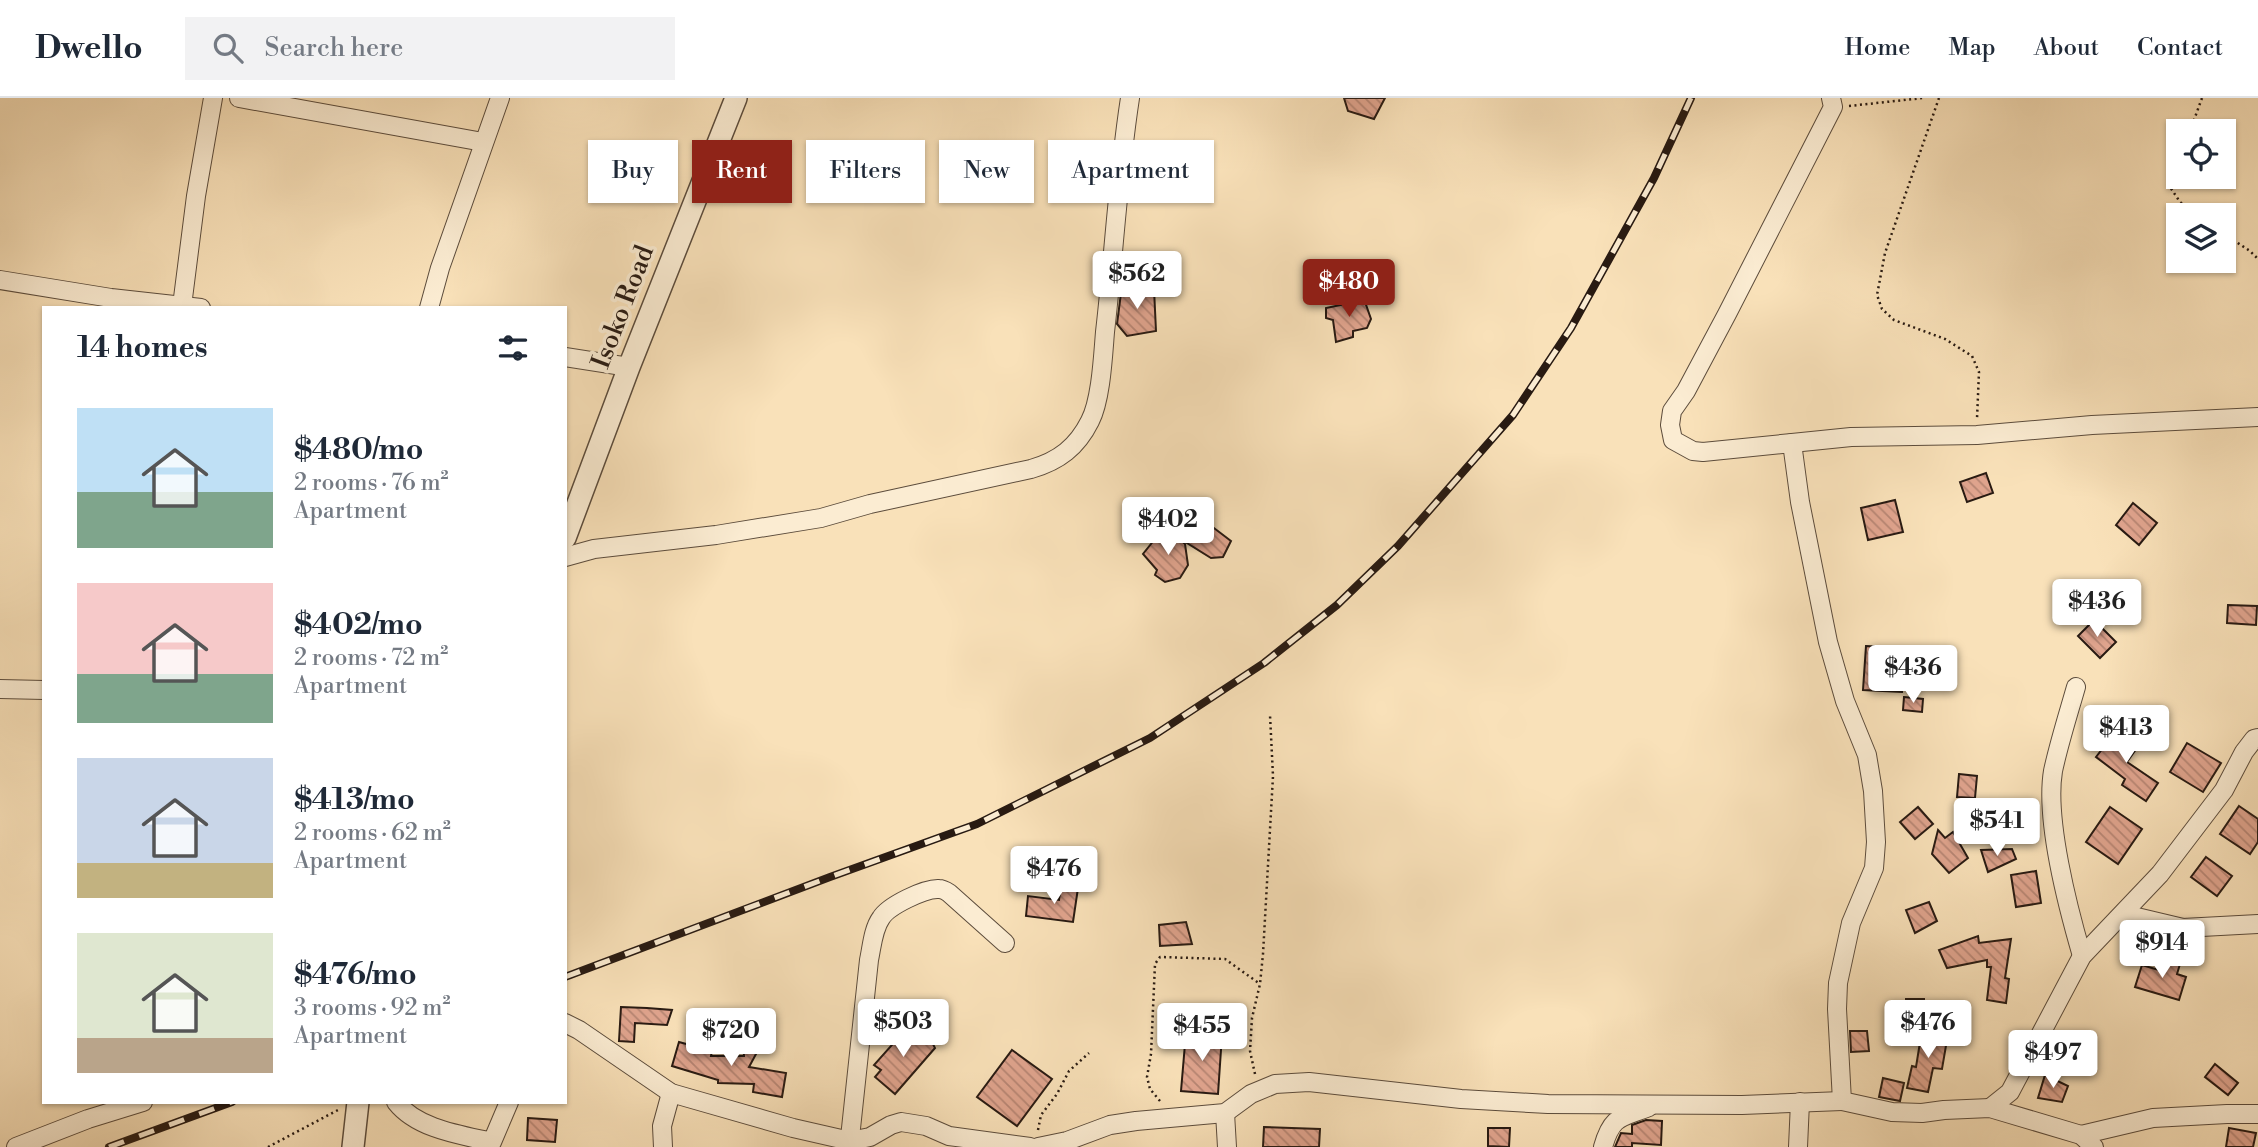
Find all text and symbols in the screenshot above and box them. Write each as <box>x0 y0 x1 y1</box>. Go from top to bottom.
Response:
search box <box>185 17 675 80</box>
text: Dwello <box>35 28 143 69</box>
icon: search <box>209 29 247 67</box>
text: Search here <box>265 32 403 64</box>
text: Home <box>1845 33 1910 63</box>
text: Map <box>1948 33 1996 63</box>
text: About <box>2034 33 2099 63</box>
text: Contact <box>2137 33 2223 63</box>
map controls <box>2166 119 2236 273</box>
button: locate <box>2166 119 2236 189</box>
chip: Buy <box>588 140 678 203</box>
chip: Rent <box>692 140 792 203</box>
chip: Filters <box>806 140 925 203</box>
chip: New <box>939 140 1034 203</box>
chip: Apartment <box>1048 140 1214 203</box>
button: layers <box>2166 203 2236 273</box>
street label: Isoko Road <box>585 241 661 373</box>
pin: $562 <box>1096 252 1178 311</box>
text: $562 <box>1109 260 1165 288</box>
pin: $480 <box>1308 260 1390 319</box>
text: $480 <box>1319 268 1379 296</box>
text: 14 homes <box>77 329 208 367</box>
icon: filters <box>494 329 532 367</box>
text: $480/mo <box>294 431 424 469</box>
icon: home <box>133 436 217 520</box>
text: 2 rooms · 76 m² <box>294 469 449 497</box>
text: Apartment <box>294 497 407 525</box>
pin: $402 <box>1127 498 1209 557</box>
text: $402 <box>1138 506 1198 534</box>
pin: $436 <box>2056 580 2138 639</box>
text: $436 <box>2068 588 2126 616</box>
text: $402/mo <box>294 606 423 644</box>
icon: home <box>133 611 217 695</box>
text: 2 rooms · 72 m² <box>294 644 448 672</box>
pin: $436 <box>1872 646 1954 705</box>
text: $436 <box>1884 654 1942 682</box>
text: Apartment <box>294 672 407 700</box>
pin: $413 <box>2085 706 2167 765</box>
text: $413 <box>2099 714 2153 742</box>
text: $413/mo <box>294 781 415 819</box>
icon: home <box>133 786 217 870</box>
pin: $541 <box>1956 798 2038 858</box>
text: $541 <box>1970 807 2024 835</box>
text: 2 rooms · 62 m² <box>294 819 451 847</box>
pin: $476 <box>1013 846 1095 906</box>
text: Apartment <box>294 847 407 875</box>
text: $476 <box>1026 855 1082 883</box>
pin: $914 <box>2121 920 2203 980</box>
text: $914 <box>2136 929 2188 957</box>
text: $476/mo <box>294 956 417 994</box>
icon: home <box>133 961 217 1045</box>
text: 3 rooms · 92 m² <box>294 994 450 1022</box>
pin: $503 <box>862 1000 944 1059</box>
pin: $476 <box>1887 1000 1969 1060</box>
pin: $455 <box>1161 1004 1243 1063</box>
text: $503 <box>874 1008 932 1036</box>
pin: $720 <box>690 1009 772 1068</box>
text: $476 <box>1900 1009 1956 1037</box>
text: $455 <box>1173 1012 1231 1040</box>
text: $720 <box>702 1017 760 1045</box>
text: Apartment <box>294 1022 407 1050</box>
pin: $497 <box>2012 1030 2094 1090</box>
text: $497 <box>2024 1039 2082 1067</box>

